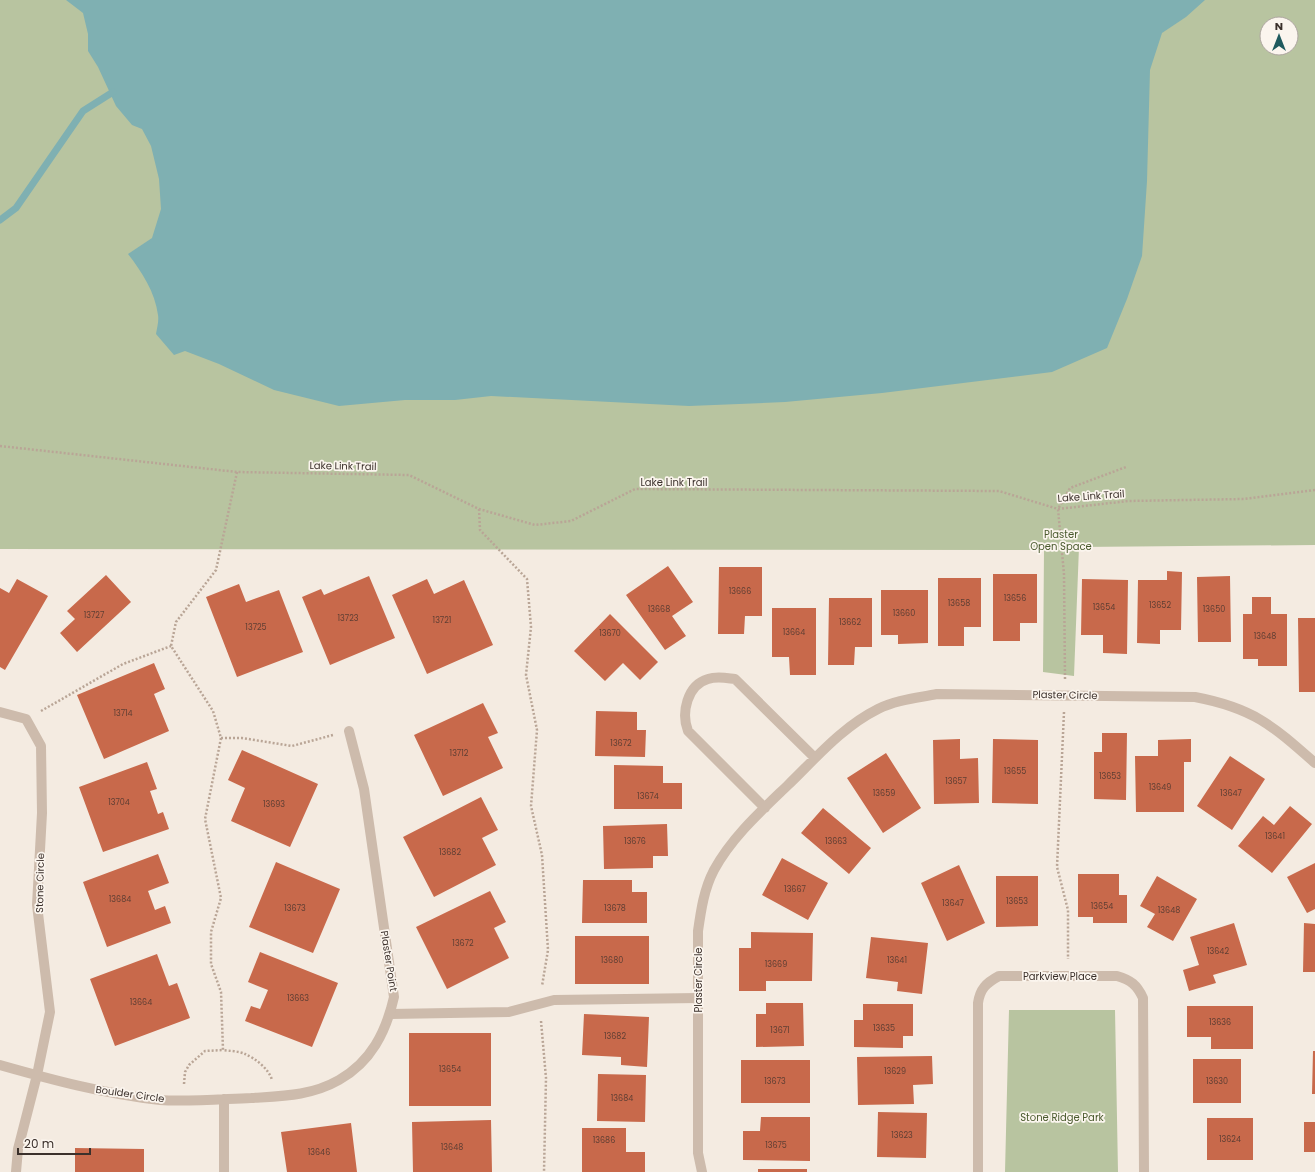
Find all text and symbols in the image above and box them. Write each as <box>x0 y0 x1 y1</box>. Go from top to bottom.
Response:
north arrow <box>1259 16 1299 56</box>
text: N <box>1275 18 1283 34</box>
street label: Lake Link Trail <box>309 458 377 474</box>
street label: Lake Link Trail <box>641 475 707 490</box>
street label: Lake Link Trail <box>1057 486 1125 506</box>
park label: Plaster Open Space <box>1030 527 1092 554</box>
house number: 13666 <box>729 586 751 597</box>
house number: 13656 <box>1004 593 1026 604</box>
house number: 13658 <box>948 598 970 609</box>
house number: 13652 <box>1149 600 1171 611</box>
house number: 13654 <box>1093 602 1115 613</box>
house number: 13668 <box>648 604 670 615</box>
house number: 13650 <box>1203 604 1225 615</box>
house number: 13660 <box>893 608 915 619</box>
house number: 13727 <box>84 610 105 621</box>
house number: 13723 <box>338 613 359 624</box>
house number: 13721 <box>433 615 451 626</box>
house number: 13662 <box>839 617 861 628</box>
house number: 13725 <box>245 622 267 633</box>
house number: 13664 <box>783 627 805 638</box>
house number: 13670 <box>599 628 621 639</box>
house number: 13648 <box>1254 631 1276 642</box>
street label: Plaster Circle <box>1032 687 1098 703</box>
house number: 13714 <box>113 708 133 719</box>
house number: 13672 <box>610 738 632 749</box>
house number: 13712 <box>450 748 469 759</box>
house number: 13655 <box>1004 766 1026 777</box>
house number: 13653 <box>1099 771 1121 782</box>
house number: 13657 <box>945 776 968 787</box>
house number: 13649 <box>1149 782 1171 793</box>
house number: 13659 <box>873 788 895 799</box>
house number: 13647 <box>1220 788 1243 799</box>
house number: 13674 <box>637 791 659 802</box>
house number: 13704 <box>108 797 130 808</box>
house number: 13693 <box>263 799 285 810</box>
house number: 13641 <box>1265 831 1285 842</box>
house number: 13676 <box>624 836 646 847</box>
house number: 13663 <box>825 836 847 847</box>
house number: 13682 <box>439 847 461 858</box>
street label: Stone Circle <box>32 853 48 913</box>
house number: 13667 <box>784 884 807 895</box>
house number: 13684 <box>109 894 131 905</box>
house number: 13653 <box>1006 896 1028 907</box>
house number: 13647 <box>942 898 965 909</box>
house number: 13654 <box>1091 901 1113 912</box>
house number: 13673 <box>284 903 306 914</box>
house number: 13678 <box>604 903 626 914</box>
house number: 13648 <box>1158 905 1180 916</box>
street label: Plaster Point <box>377 930 401 993</box>
house number: 13672 <box>452 938 474 949</box>
house number: 13642 <box>1207 946 1229 957</box>
street label: Plaster Circle <box>691 947 706 1013</box>
house number: 13680 <box>601 955 623 966</box>
house number: 13641 <box>887 955 907 966</box>
house number: 13669 <box>765 959 787 970</box>
street label: Parkview Place <box>1023 969 1097 984</box>
house number: 13663 <box>287 993 309 1004</box>
house number: 13664 <box>130 997 152 1008</box>
house number: 13636 <box>1209 1017 1231 1028</box>
house number: 13635 <box>873 1023 895 1034</box>
house number: 13671 <box>770 1025 790 1036</box>
house number: 13682 <box>604 1031 626 1042</box>
house number: 13654 <box>439 1064 461 1075</box>
house number: 13629 <box>884 1066 906 1077</box>
house number: 13673 <box>764 1076 786 1087</box>
house number: 13630 <box>1206 1076 1228 1087</box>
street label: Boulder Circle <box>95 1082 165 1106</box>
house number: 13684 <box>611 1093 633 1104</box>
park label: Stone Ridge Park <box>1020 1110 1105 1125</box>
scale bar <box>18 1130 90 1156</box>
house number: 13623 <box>891 1130 913 1141</box>
house number: 13624 <box>1219 1134 1241 1145</box>
text: 20 m <box>24 1135 54 1152</box>
house number: 13686 <box>593 1135 615 1146</box>
house number: 13675 <box>765 1140 787 1151</box>
house number: 13648 <box>441 1142 463 1153</box>
house number: 13646 <box>308 1147 330 1158</box>

